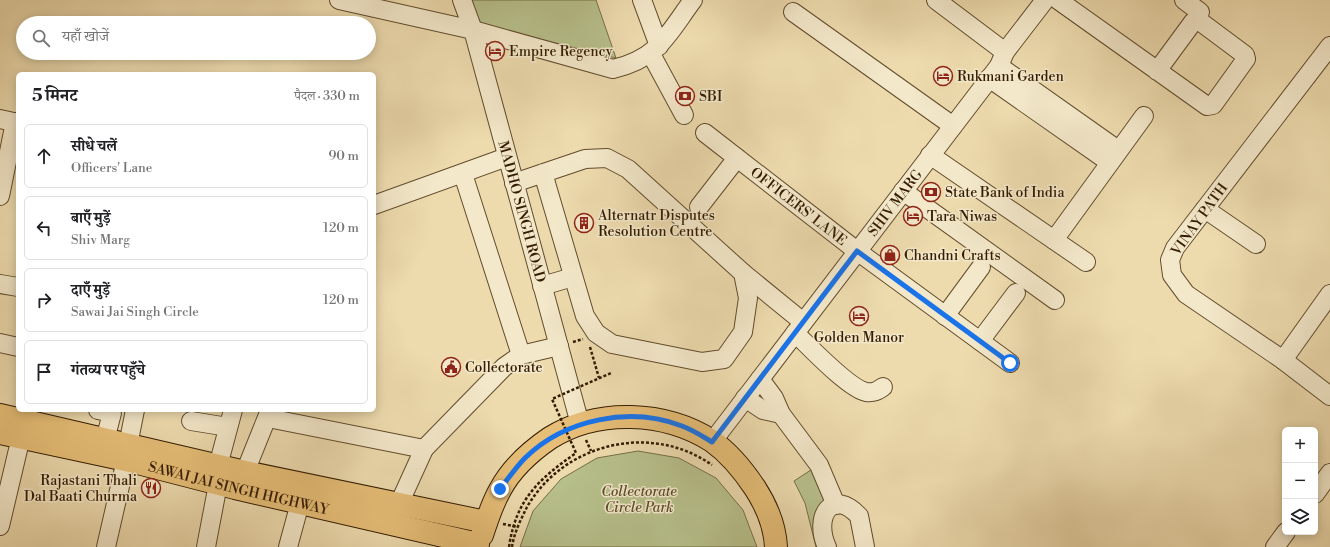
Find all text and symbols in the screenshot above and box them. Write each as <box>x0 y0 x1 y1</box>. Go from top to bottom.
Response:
search box <box>16 16 376 60</box>
icon: search <box>30 27 52 49</box>
text: यहाँ खोजें <box>62 27 109 46</box>
hotel icon: Empire Regency <box>484 40 506 62</box>
place label: Empire Regency <box>509 43 613 61</box>
hotel icon: Rukmani Garden <box>932 65 954 87</box>
place label: Rukmani Garden <box>957 68 1065 86</box>
text: 5 मिनट <box>32 85 77 107</box>
bank icon: SBI <box>674 85 696 107</box>
text: पैदल · 330 m <box>294 88 360 104</box>
place label: SBI <box>699 88 723 106</box>
text: सीधे चलें <box>71 137 117 156</box>
street label: MADHO SINGH ROAD <box>493 139 549 285</box>
icon: ahead <box>33 145 55 167</box>
text: 90 m <box>328 148 359 164</box>
text: Officers' Lane <box>71 160 152 176</box>
street label: OFFICERS' LANE <box>747 164 850 250</box>
street label: SHIV MARG <box>864 166 927 240</box>
street label: VINAY PATH <box>1167 179 1233 260</box>
bank icon: State Bank of India <box>920 181 942 203</box>
place label: State Bank of India <box>945 184 1065 202</box>
hotel icon: Tara Niwas <box>902 205 924 227</box>
place label: Alternatr Disputes Resolution Centre <box>597 207 715 241</box>
place label: Tara Niwas <box>927 208 997 226</box>
text: बाएँ मुड़ें <box>71 209 111 228</box>
building icon: Alternatr Disputes Resolution Centre <box>573 212 595 234</box>
icon: left <box>33 217 55 239</box>
text: 120 m <box>323 220 359 236</box>
text: Shiv Marg <box>71 232 130 248</box>
shop icon: Chandni Crafts <box>879 244 901 266</box>
place label: Chandni Crafts <box>904 247 1001 265</box>
text: दाएँ मुड़ें <box>71 281 110 300</box>
icon: right <box>33 289 55 311</box>
text: 120 m <box>323 292 359 308</box>
text: Sawai Jai Singh Circle <box>71 304 199 320</box>
hotel icon: Golden Manor <box>848 305 870 327</box>
place label: Golden Manor <box>814 329 904 347</box>
route start <box>1001 354 1019 372</box>
public building icon: Collectorate <box>440 356 462 378</box>
place label: Collectorate <box>465 359 543 377</box>
icon: arrive <box>33 361 55 383</box>
text: गंतव्य पर पहुँचे <box>71 361 145 380</box>
map controls <box>1282 427 1318 535</box>
button: + <box>1282 427 1318 463</box>
street label: SAWAI JAI SINGH HIGHWAY <box>146 458 331 520</box>
button: − <box>1282 463 1318 499</box>
place label: Rajastani Thali Dal Baati Churma <box>24 472 138 506</box>
restaurant icon: Rajastani Thali Dal Baati Churma <box>140 477 162 499</box>
route end <box>491 480 509 498</box>
park label: Collectorate Circle Park <box>601 483 677 517</box>
button: layers <box>1282 499 1318 535</box>

